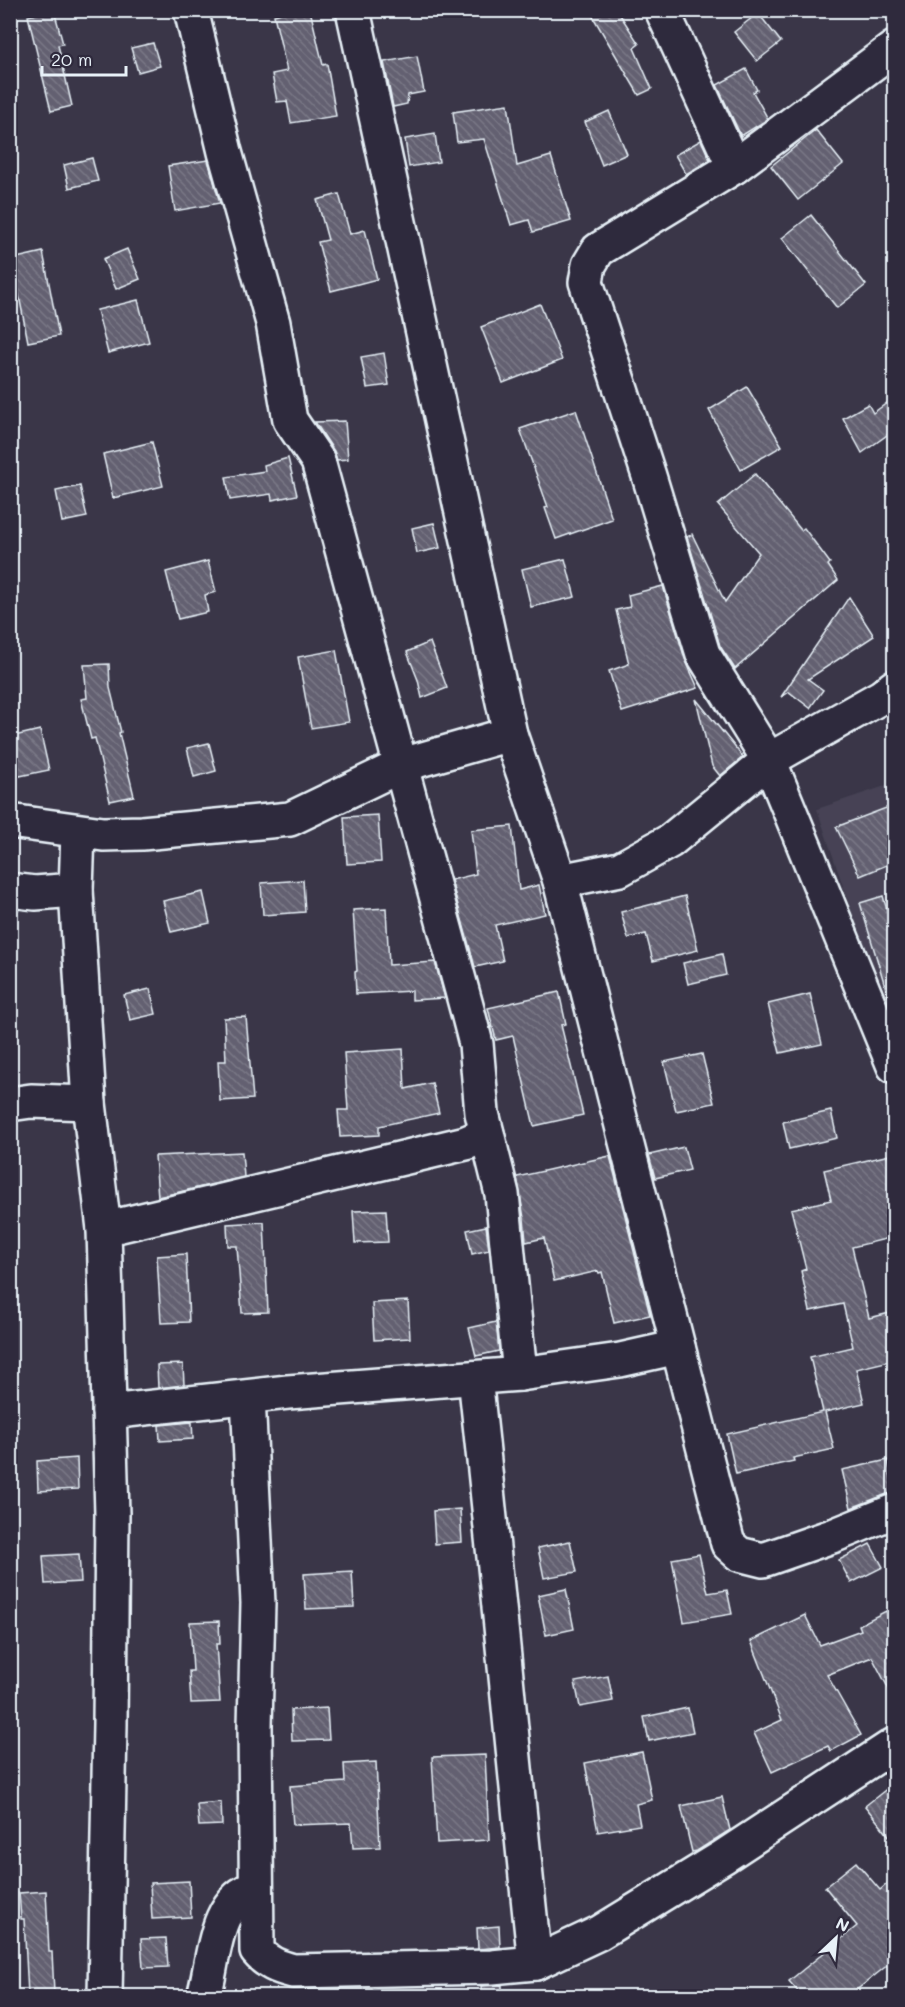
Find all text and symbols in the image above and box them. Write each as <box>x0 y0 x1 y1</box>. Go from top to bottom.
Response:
scale bar <box>42 39 126 77</box>
text: 20 m <box>51 47 92 71</box>
north arrow <box>806 1908 866 1968</box>
text: N <box>833 1912 853 1936</box>

